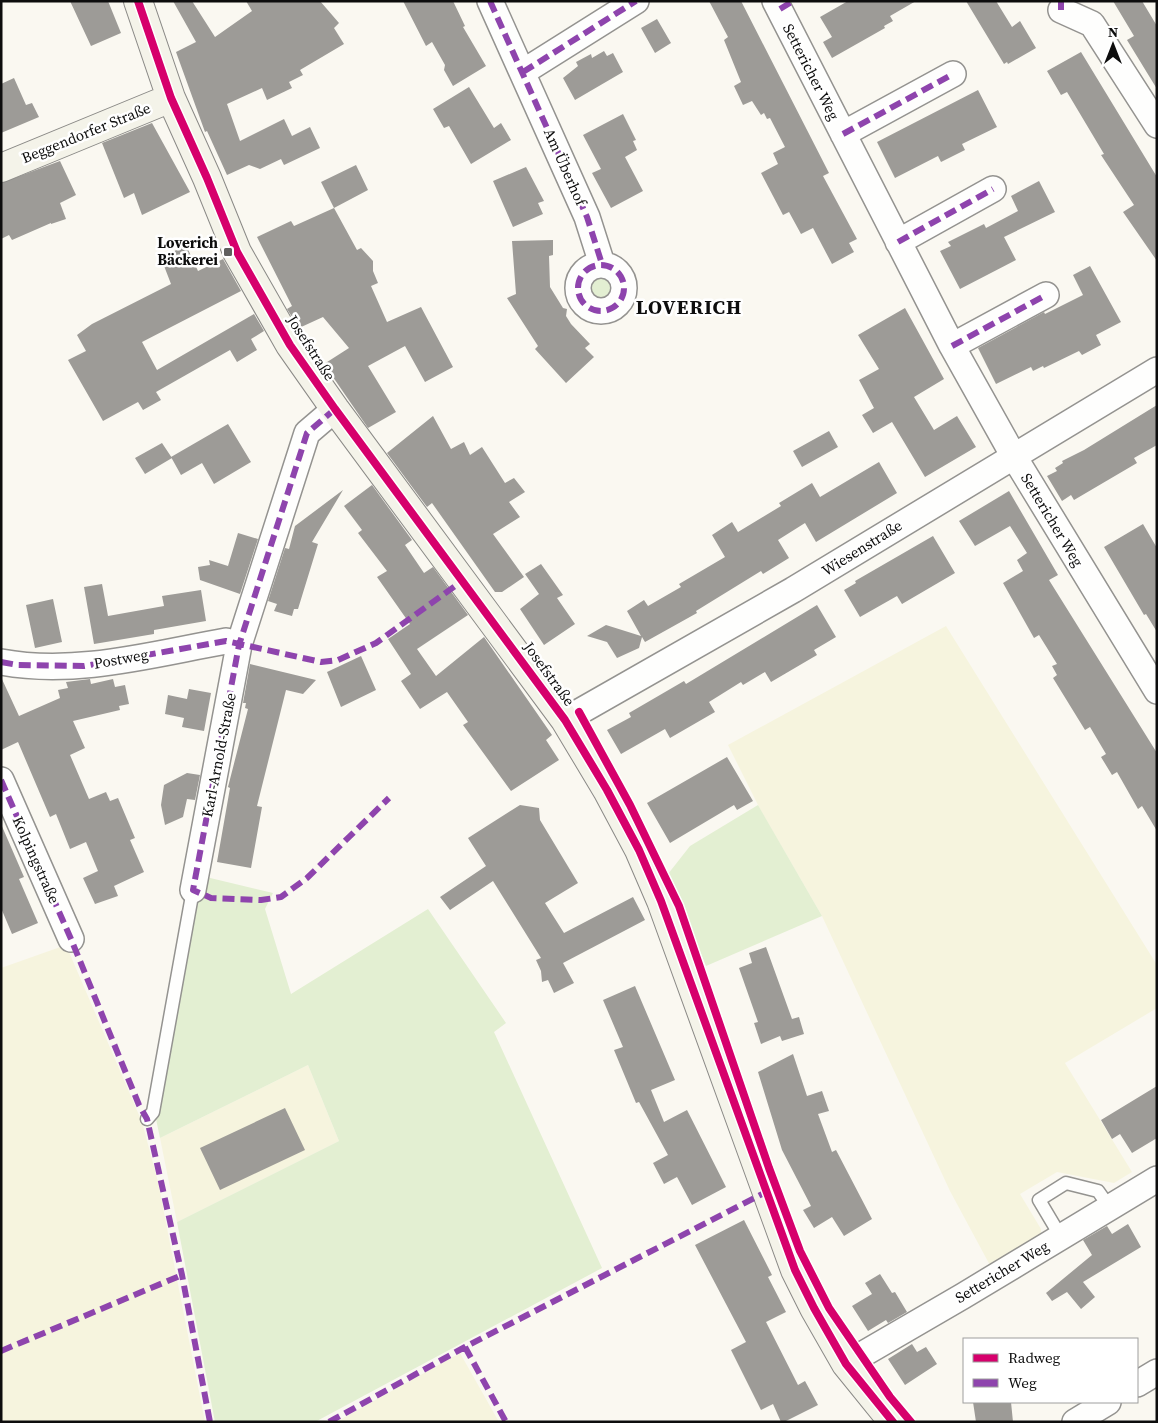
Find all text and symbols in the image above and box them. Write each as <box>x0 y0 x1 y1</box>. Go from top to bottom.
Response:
street label: Settericher Weg <box>778 20 845 124</box>
north arrow <box>1088 20 1138 70</box>
text: N <box>1108 22 1118 42</box>
street label: Beggendorfer Straße <box>18 97 154 168</box>
street label: Am Überhof <box>539 125 593 210</box>
place label: Loverich Bäckerei <box>157 232 218 270</box>
marker: Loverich Bäckerei <box>222 246 234 258</box>
district label: LOVERICH <box>636 293 742 321</box>
street label: Josefstraße <box>282 310 341 385</box>
street label: Settericher Weg <box>1016 469 1089 571</box>
street label: Wiesenstraße <box>817 514 906 581</box>
street label: Josefstraße <box>518 637 580 710</box>
street label: Postweg <box>92 643 150 674</box>
street label: Karl-Arnold-Straße <box>196 691 241 819</box>
street label: Kolpingstraße <box>8 813 65 907</box>
street label: Settericher Weg <box>951 1235 1053 1308</box>
legend <box>963 1338 1138 1403</box>
text: Radweg <box>1008 1347 1061 1368</box>
text: Weg <box>1008 1372 1037 1393</box>

